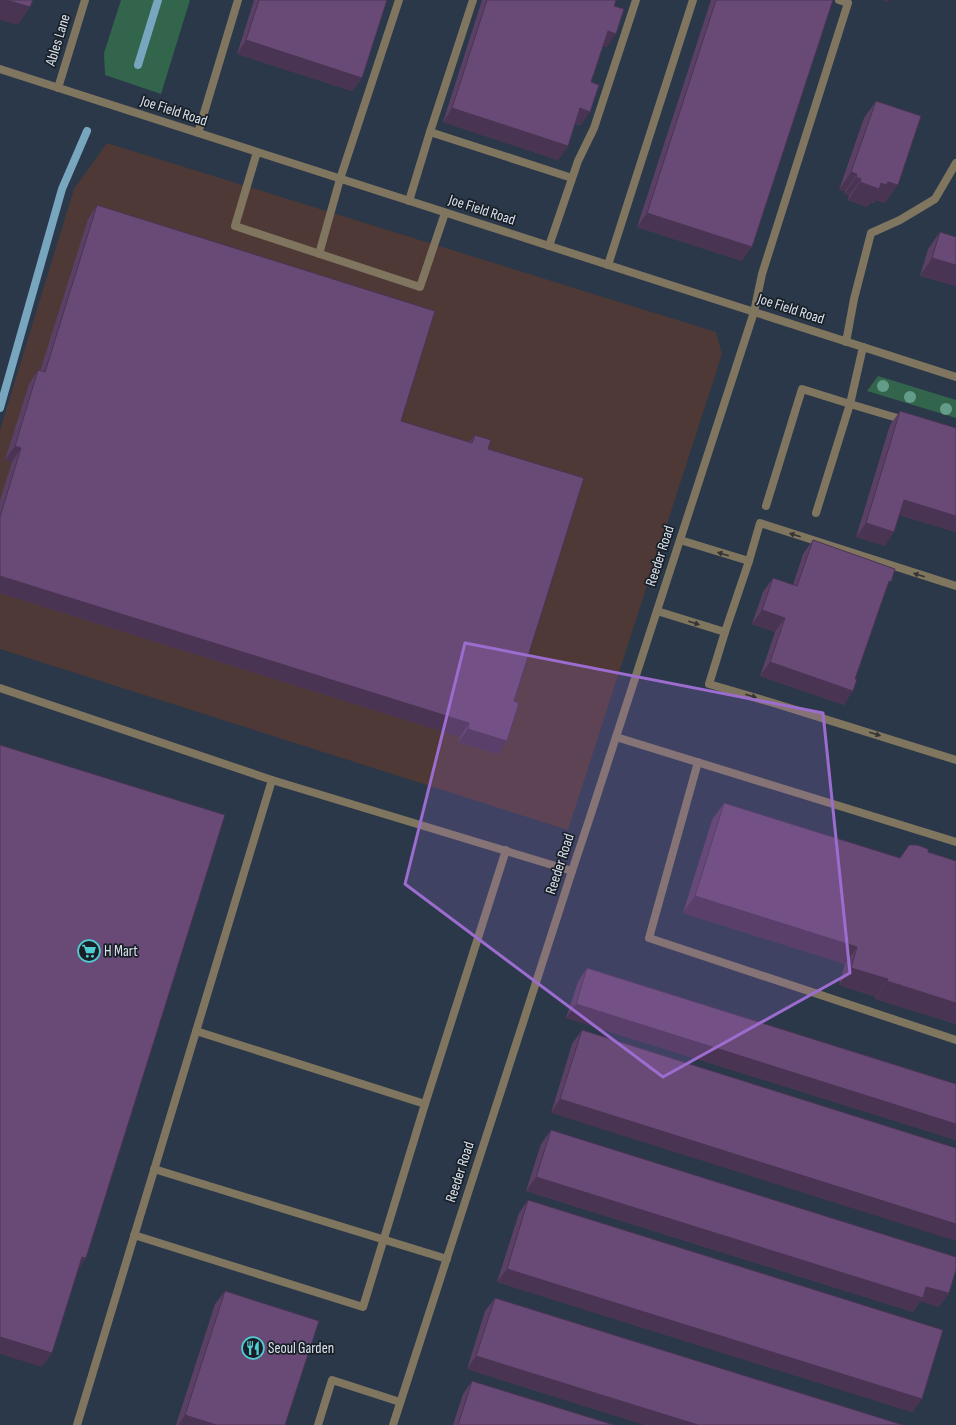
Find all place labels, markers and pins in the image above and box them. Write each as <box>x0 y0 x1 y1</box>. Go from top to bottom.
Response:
supermarket icon: H Mart <box>76 938 102 964</box>
place label: H Mart <box>104 942 138 961</box>
restaurant icon: Seoul Garden <box>240 1335 266 1361</box>
place label: Seoul Garden <box>268 1339 334 1358</box>

